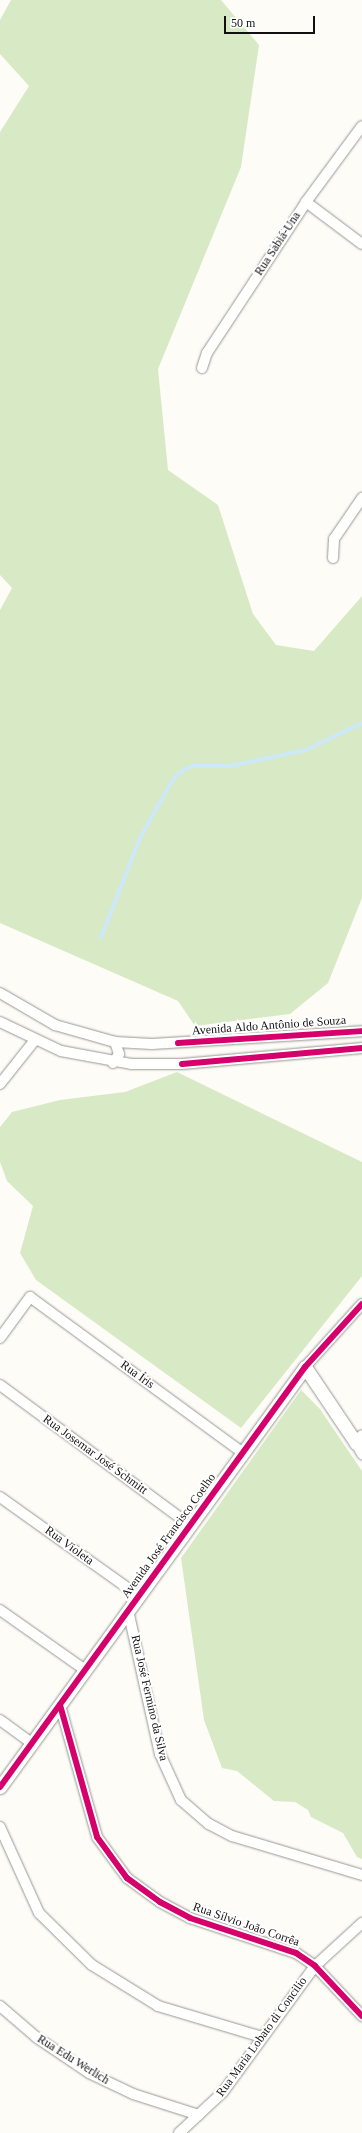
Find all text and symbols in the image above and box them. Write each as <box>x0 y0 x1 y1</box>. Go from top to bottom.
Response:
scale bar <box>226 8 317 34</box>
text: 50 m <box>231 16 255 30</box>
street label: Rua Sabiá-Una <box>252 209 304 279</box>
street label: Avenida Aldo Antônio de Souza <box>191 1013 347 1039</box>
street label: Rua Íris <box>117 1358 157 1392</box>
street label: Rua Josemar José Schmitt <box>40 1412 150 1498</box>
street label: Avenida José Francisco Coelho <box>119 1471 219 1601</box>
street label: Rua Violeta <box>42 1523 96 1569</box>
street label: Rua José Fermino da Silva <box>128 1634 170 1762</box>
street label: Rua Sílvio João Corrêa <box>191 1900 301 1950</box>
street label: Rua Maria Lobato di Concilio <box>214 1974 310 2100</box>
street label: Rua Edu Werlich <box>34 2032 112 2088</box>

